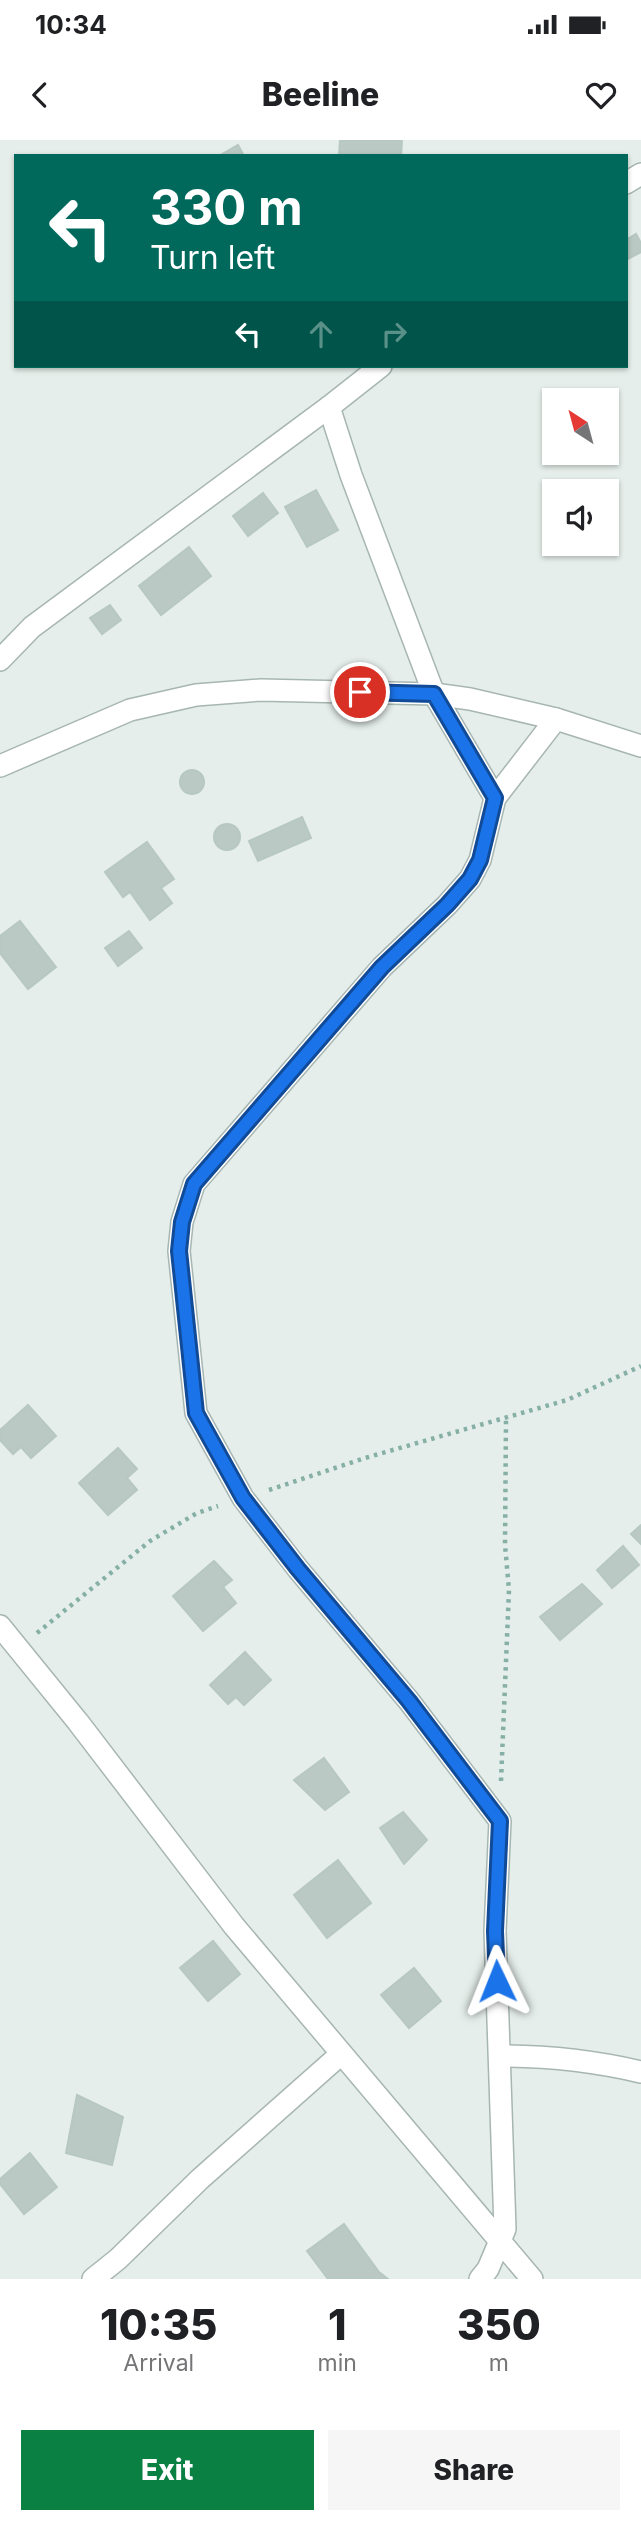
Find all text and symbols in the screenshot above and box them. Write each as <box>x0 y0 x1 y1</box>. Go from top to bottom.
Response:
text: 10:34 <box>35 9 107 40</box>
text: Beeline <box>262 75 379 114</box>
icon: back <box>21 76 59 114</box>
icon: heart <box>582 76 620 114</box>
text: 330 m <box>150 178 303 237</box>
icon: left <box>35 182 126 273</box>
text: Turn left <box>150 238 275 277</box>
icon: left <box>229 315 267 353</box>
icon: ahead <box>302 315 340 353</box>
icon: right <box>375 315 413 353</box>
north arrow <box>542 388 620 466</box>
map controls <box>542 388 619 556</box>
button: sound <box>542 479 619 556</box>
pin <box>330 662 390 722</box>
icon: arrive <box>341 673 379 711</box>
position arrow <box>460 1944 534 2018</box>
text: 10:35 <box>100 2299 217 2350</box>
text: 1 <box>328 2299 346 2350</box>
text: 350 <box>457 2299 541 2350</box>
text: Arrival <box>123 2349 194 2377</box>
text: min <box>318 2349 357 2377</box>
text: m <box>489 2349 509 2377</box>
button: Exit <box>21 2430 314 2510</box>
button: Share <box>328 2430 620 2510</box>

